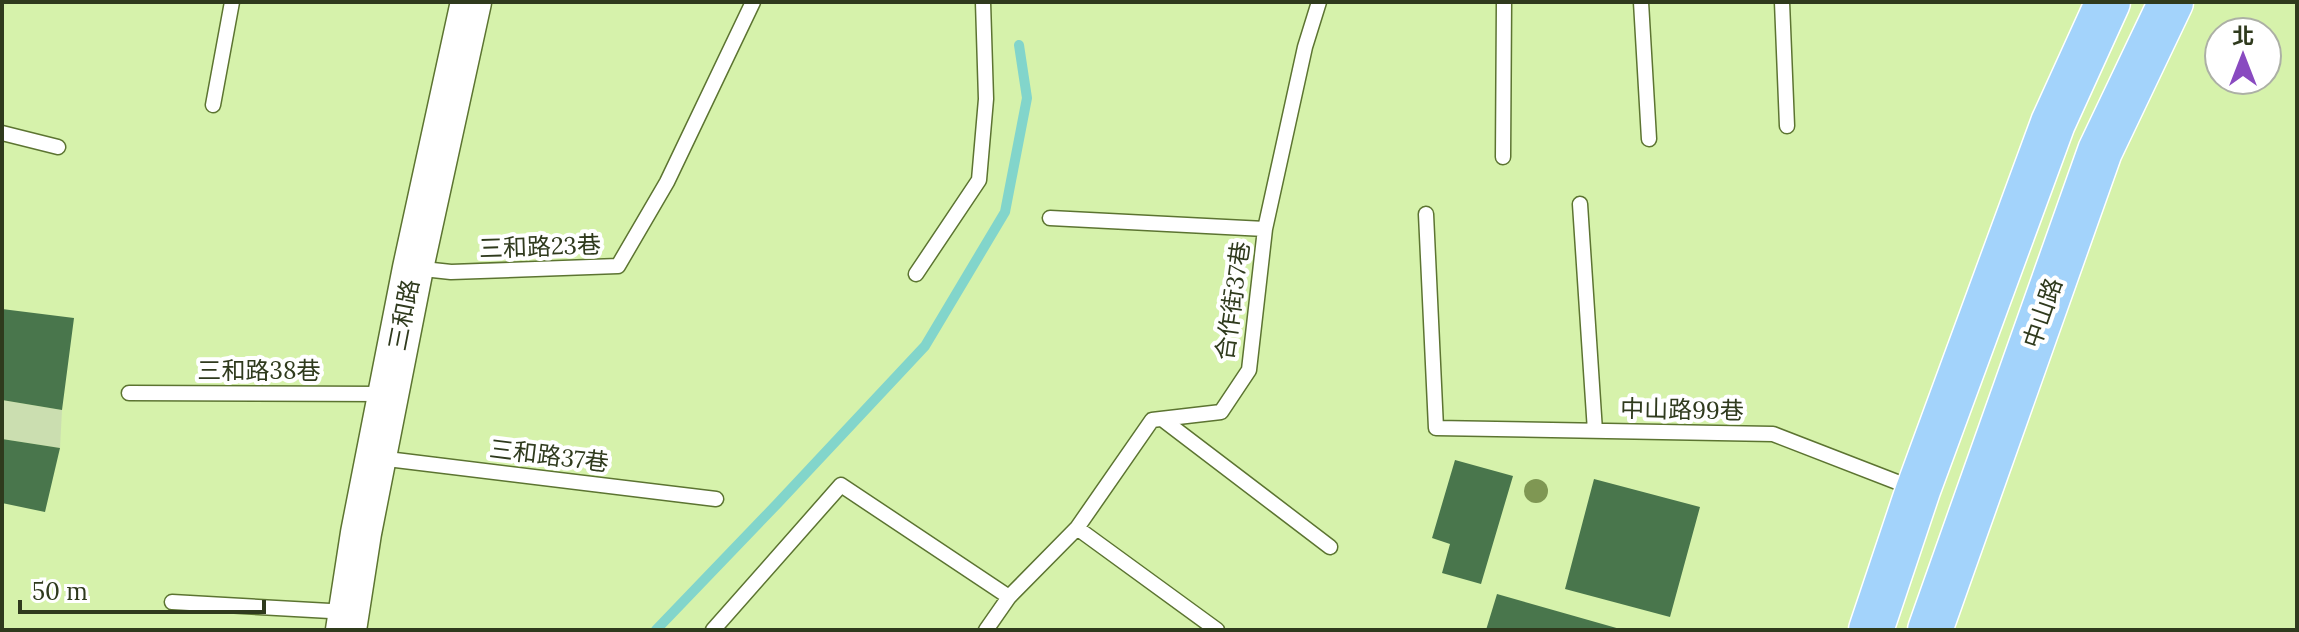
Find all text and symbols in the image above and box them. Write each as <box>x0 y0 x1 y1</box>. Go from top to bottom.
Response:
north arrow <box>2203 16 2283 96</box>
text: 北 <box>2232 22 2254 50</box>
street label: 三和路23巷 <box>479 229 601 264</box>
street label: 合作街37巷 <box>1209 239 1256 362</box>
street label: 中山路 <box>2016 274 2069 352</box>
street label: 三和路 <box>381 277 426 353</box>
street label: 三和路38巷 <box>198 355 320 386</box>
street label: 中山路99巷 <box>1620 393 1744 426</box>
street label: 三和路37巷 <box>488 433 610 478</box>
scale bar <box>20 564 264 614</box>
text: 50 m <box>32 576 88 607</box>

